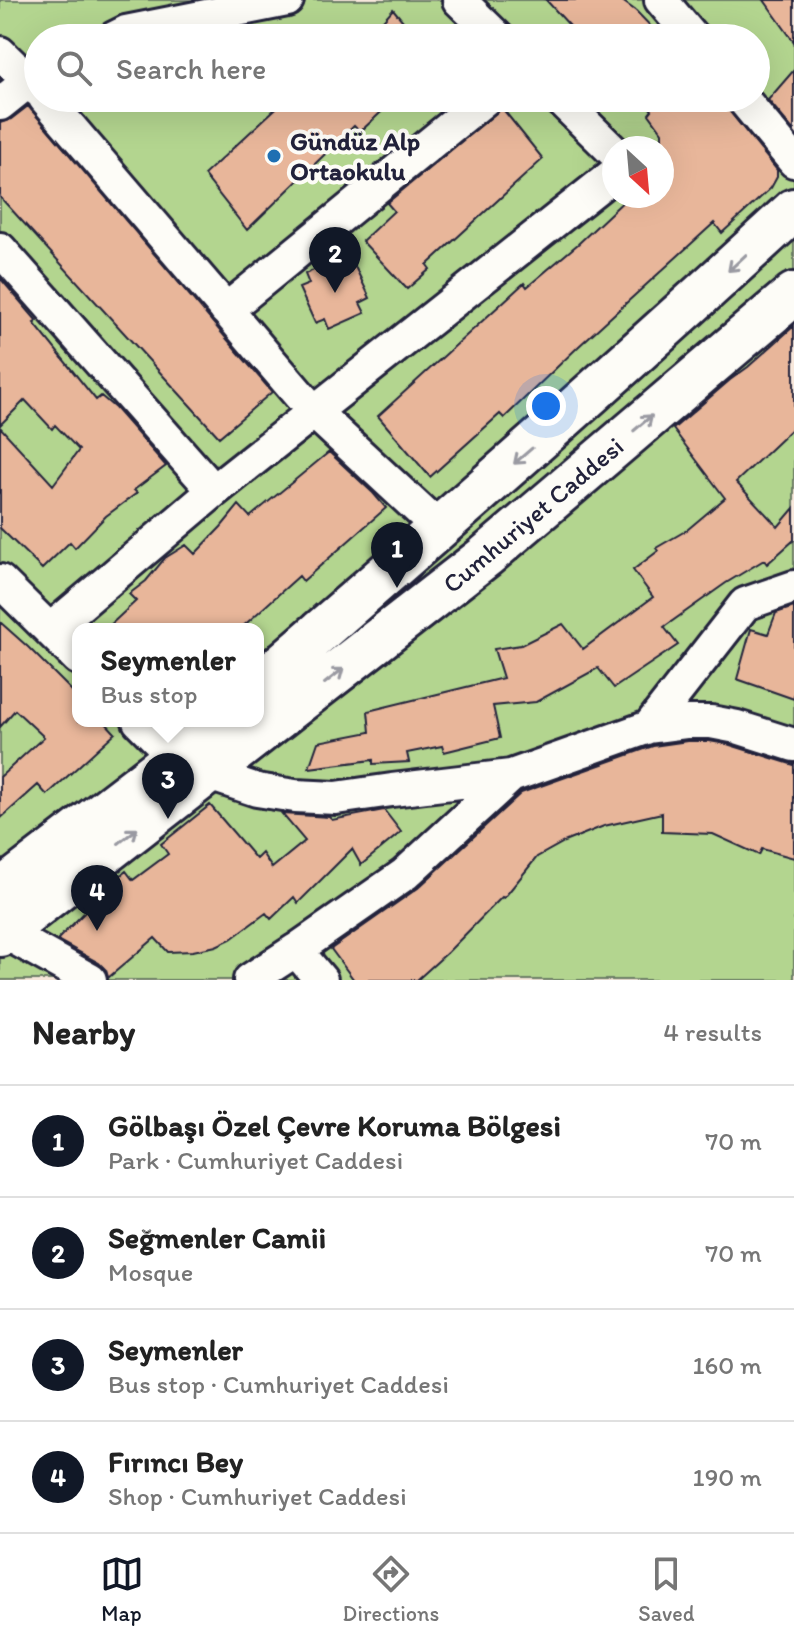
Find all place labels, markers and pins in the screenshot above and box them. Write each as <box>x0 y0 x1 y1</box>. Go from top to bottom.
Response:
place label: Gündüz Alp Ortaokulu <box>290 125 420 187</box>
marker: Gündüz Alp Ortaokulu <box>265 147 283 165</box>
pin: 2 <box>309 227 361 293</box>
pin: 1 <box>371 522 423 588</box>
pin: 3 <box>142 753 194 819</box>
pin: 4 <box>71 865 123 931</box>

